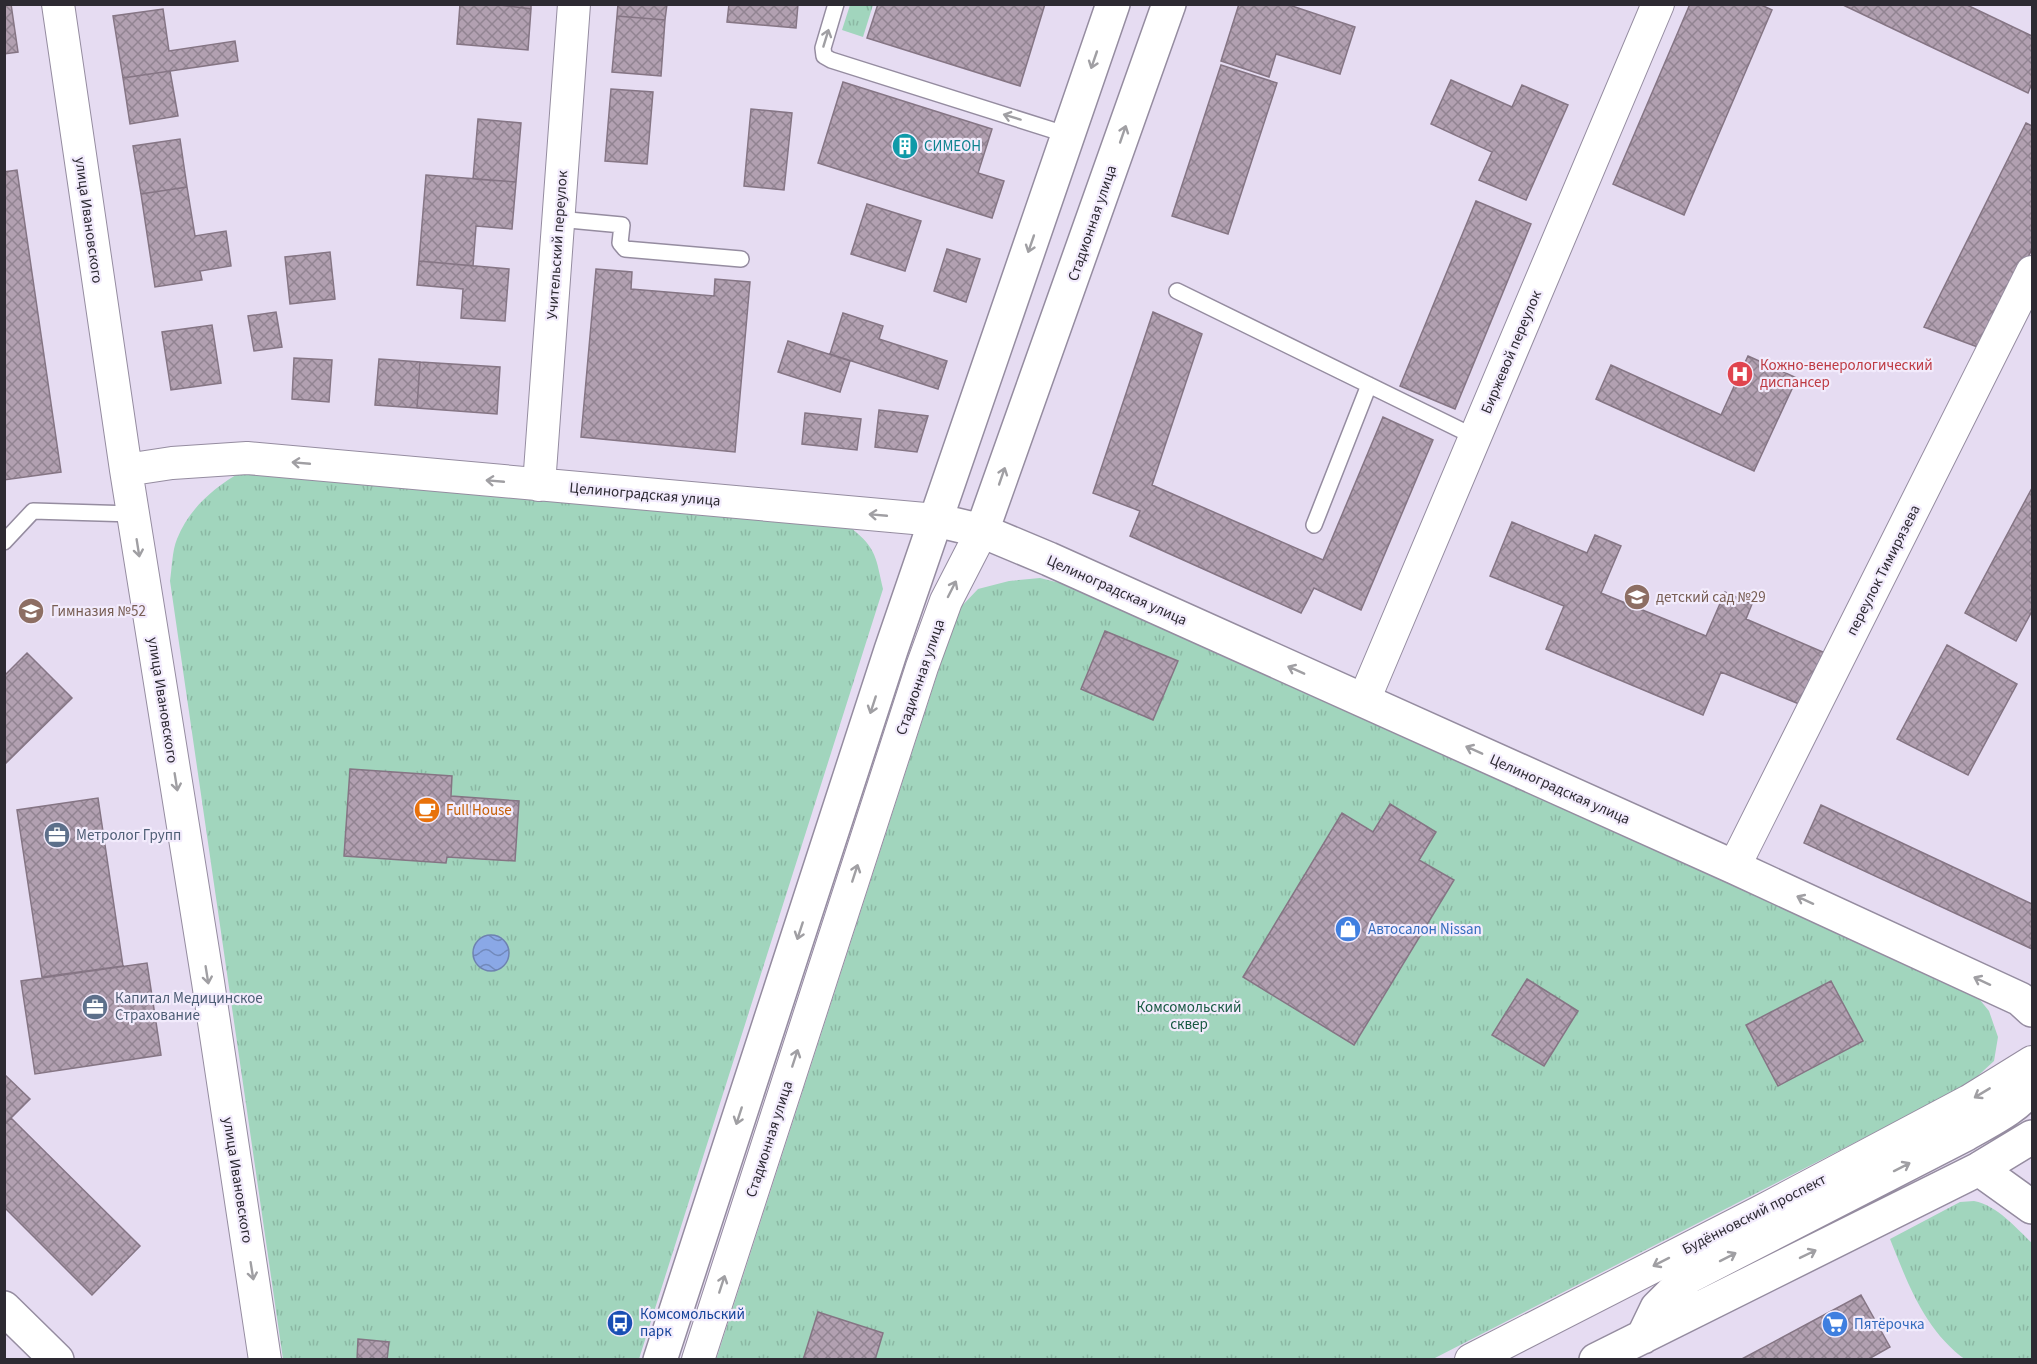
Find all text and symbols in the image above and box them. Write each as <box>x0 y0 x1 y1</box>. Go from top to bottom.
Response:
one-way arrow <box>821 29 832 48</box>
one-way arrow <box>1087 50 1098 69</box>
one-way arrow <box>1003 111 1022 122</box>
one-way arrow <box>1119 125 1130 144</box>
building icon: СИМЕОН <box>890 131 920 161</box>
place label: СИМЕОН <box>924 136 981 157</box>
street label: улица Ивановского <box>69 156 108 285</box>
street label: Стадионная улица <box>1063 162 1122 284</box>
street label: Учительский переулок <box>542 169 573 320</box>
one-way arrow <box>1024 234 1035 253</box>
street label: Биржевой переулок <box>1476 287 1547 417</box>
place label: Кожно-венерологический диспансер <box>1760 355 1933 393</box>
hospital icon: Кожно-венерологический диспансер <box>1725 359 1755 389</box>
one-way arrow <box>292 457 312 468</box>
one-way arrow <box>997 467 1008 486</box>
one-way arrow <box>486 475 506 486</box>
street label: Целиноградская улица <box>568 477 721 512</box>
street label: переулок Тимирязева <box>1841 501 1926 639</box>
one-way arrow <box>869 509 888 520</box>
one-way arrow <box>133 538 144 558</box>
street label: Целиноградская улица <box>1043 550 1190 631</box>
one-way arrow <box>946 581 958 598</box>
school or university icon: детский сад №29 <box>1622 582 1652 612</box>
place label: детский сад №29 <box>1656 587 1766 608</box>
school or university icon: Гимназия №52 <box>16 596 46 626</box>
place label: Гимназия №52 <box>51 601 146 622</box>
street label: Стадионная улица <box>891 616 950 738</box>
street label: улица Ивановского <box>142 636 183 765</box>
one-way arrow <box>1288 664 1306 675</box>
one-way arrow <box>867 695 878 714</box>
one-way arrow <box>1465 744 1484 755</box>
street label: Целиноградская улица <box>1486 749 1633 830</box>
one-way arrow <box>171 772 182 792</box>
cafe icon: Full House <box>412 795 442 825</box>
place label: Full House <box>446 800 512 821</box>
office icon: Метролог Групп <box>42 820 72 850</box>
place label: Метролог Групп <box>76 825 181 846</box>
one-way arrow <box>850 864 861 883</box>
one-way arrow <box>1796 893 1814 905</box>
shop icon: Автосалон Nissan <box>1333 914 1363 944</box>
place label: Автосалон Nissan <box>1368 919 1482 940</box>
one-way arrow <box>793 921 804 940</box>
one-way arrow <box>202 964 213 984</box>
one-way arrow <box>1973 975 1991 987</box>
place label: Капитал Медицинское Страхование <box>115 988 263 1026</box>
office icon: Капитал Медицинское Страхование <box>80 992 110 1022</box>
park label: Комсомольский сквер <box>1136 997 1242 1035</box>
one-way arrow <box>790 1049 801 1068</box>
street label: Стадионная улица <box>741 1078 798 1200</box>
one-way arrow <box>1974 1087 1991 1099</box>
one-way arrow <box>733 1106 744 1125</box>
street label: улица Ивановского <box>217 1116 258 1245</box>
one-way arrow <box>1892 1161 1910 1173</box>
street label: Будённовский проспект <box>1679 1169 1830 1260</box>
one-way arrow <box>1798 1247 1816 1259</box>
one-way arrow <box>1719 1250 1737 1262</box>
one-way arrow <box>1653 1257 1671 1268</box>
one-way arrow <box>247 1261 258 1281</box>
one-way arrow <box>718 1275 729 1294</box>
place label: Комсомольский парк <box>640 1304 745 1342</box>
bus stop icon: Комсомольский парк <box>605 1308 635 1338</box>
supermarket icon: Пятёрочка <box>1820 1309 1850 1339</box>
place label: Пятёрочка <box>1854 1314 1925 1335</box>

